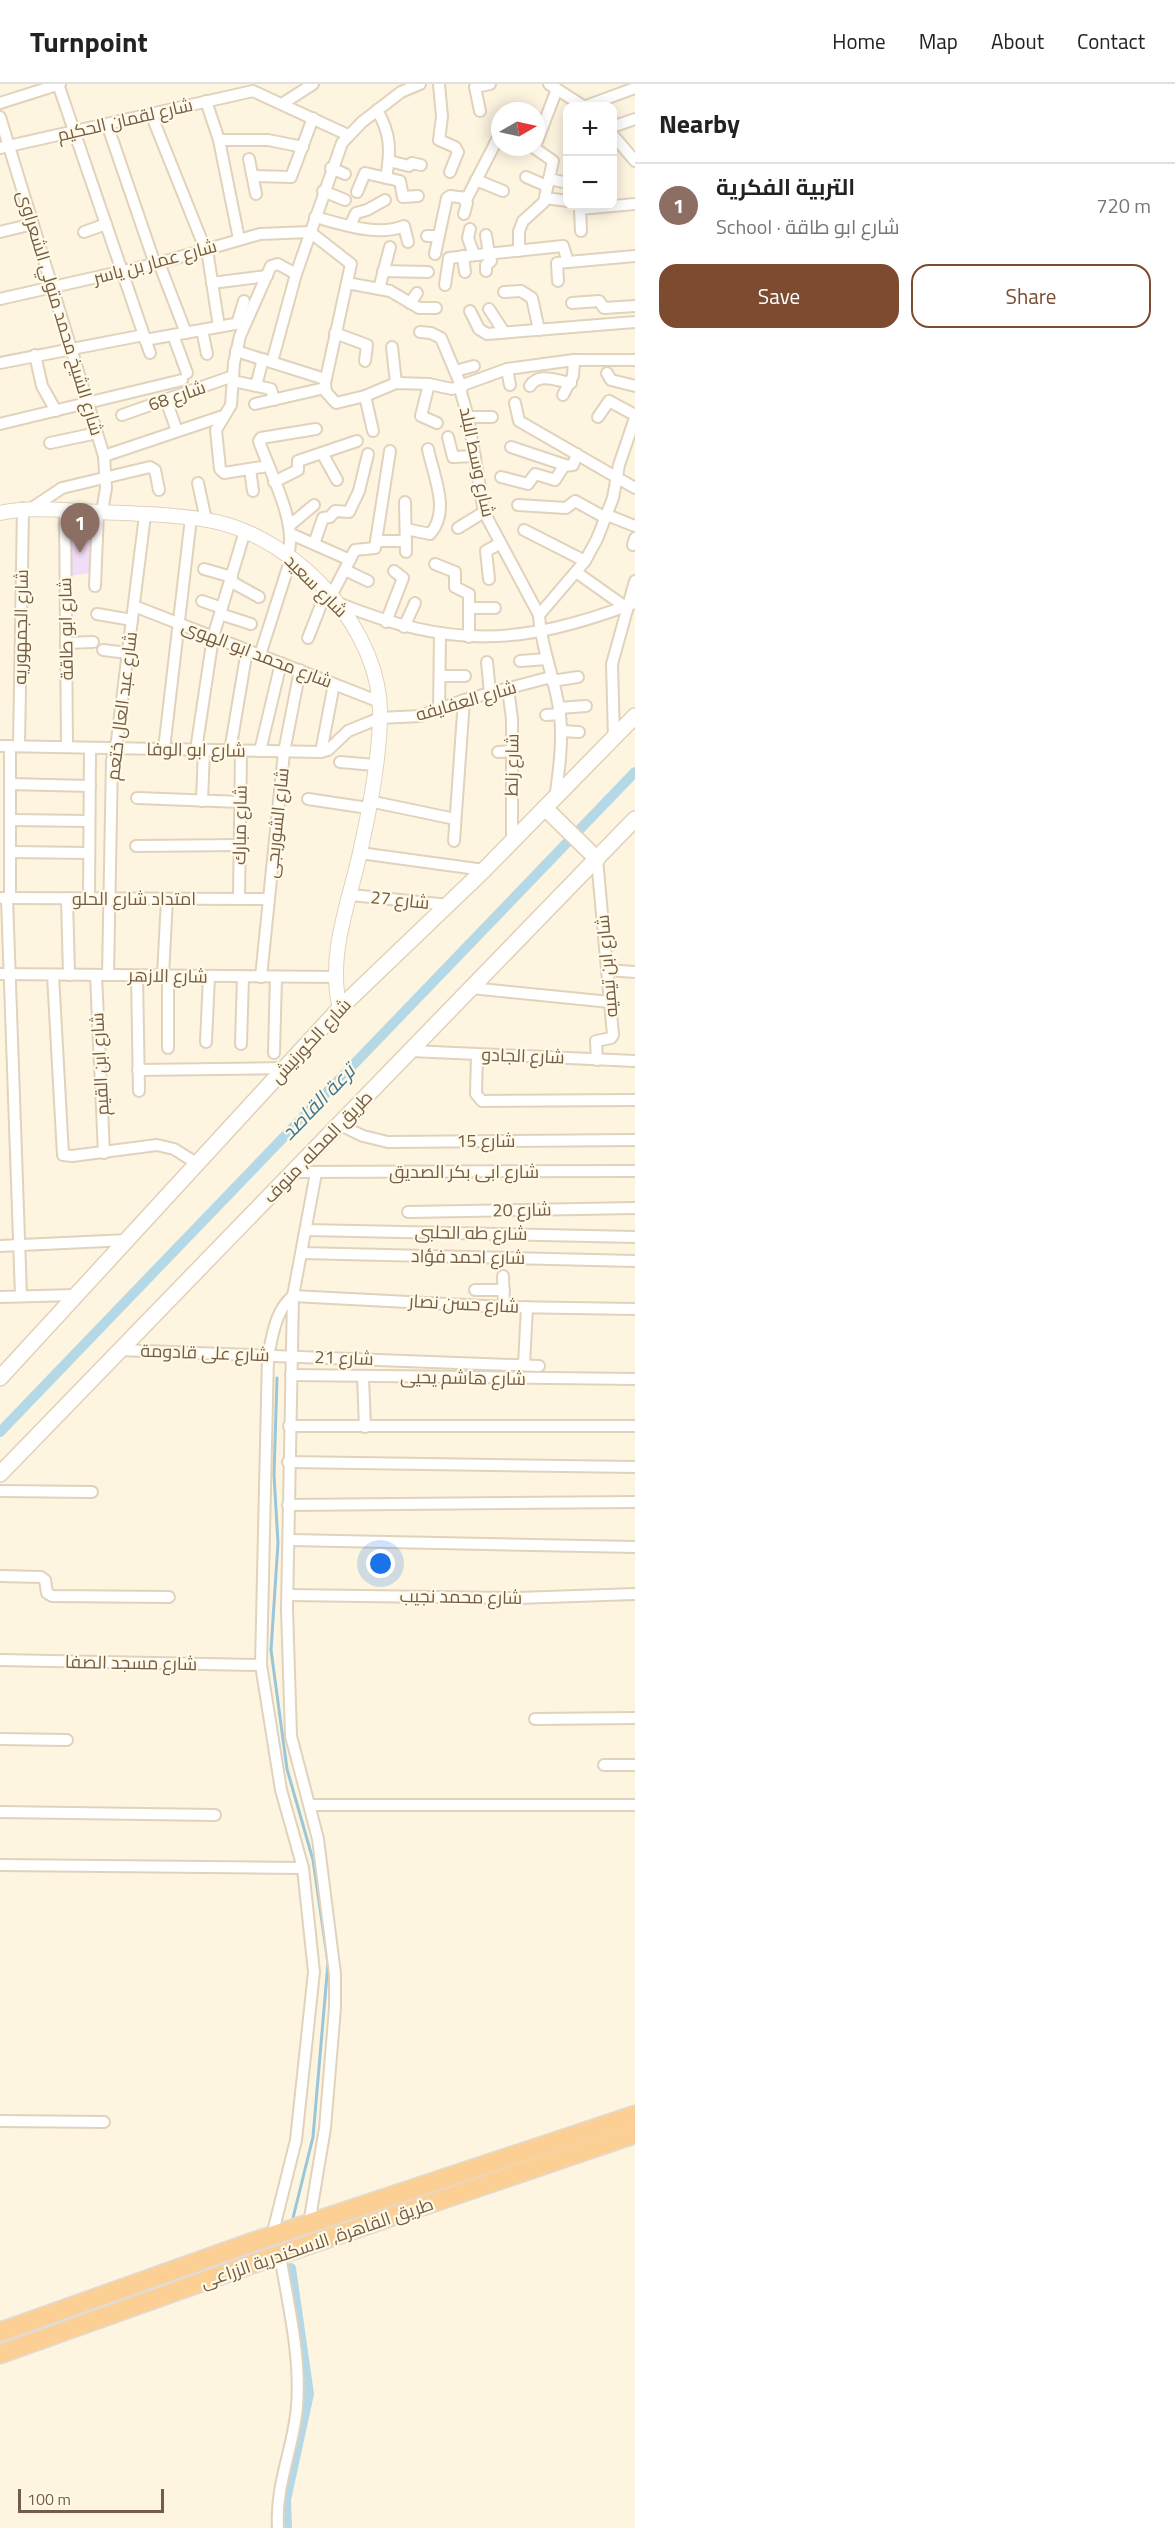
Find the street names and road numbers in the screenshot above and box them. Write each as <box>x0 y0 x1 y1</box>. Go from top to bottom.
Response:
street label: شارع لقمان الحكيم <box>54 91 195 148</box>
street label: شارع الشيخ محمد متولي الشعراوى <box>9 187 111 439</box>
street label: شارع عمار بن ياسر <box>89 232 220 291</box>
street label: شارع 68 <box>145 373 209 418</box>
street label: شارع وسط البلد <box>453 404 502 520</box>
street label: شارع سعيد <box>278 548 354 624</box>
street label: شارع الجمهوريه <box>6 569 35 685</box>
street label: شارع ابو طاقة <box>51 577 80 681</box>
street label: شارع محمد ابو الهوى <box>178 612 336 695</box>
street label: شارع عبد العال ختعم <box>99 630 144 782</box>
street label: شارع العفايفه <box>412 673 519 728</box>
street label: شارع زلط <box>497 733 526 797</box>
street label: شارع ابو الوفا <box>146 735 246 764</box>
street label: شارع الشوربجى <box>257 766 296 879</box>
street label: شارع مبارك <box>225 785 254 865</box>
street label: شارع 27 <box>369 883 431 916</box>
street label: امتداد شارع الحلو <box>72 885 196 912</box>
street label: شارع ابن تيميه <box>589 914 624 1019</box>
street label: شارع الازهر <box>127 961 208 990</box>
street label: شارع الكورنيش <box>264 992 357 1089</box>
street label: شارع ابن القيم <box>83 1012 116 1116</box>
street label: شارع الجادو <box>481 1041 565 1070</box>
street label: طريق المحله, منوف <box>257 1084 379 1209</box>
street label: شارع 15 <box>457 1127 516 1154</box>
street label: شارع ابى بكر الصديق <box>389 1158 539 1185</box>
street label: شارع 20 <box>492 1195 552 1224</box>
street label: شارع طه الحلبى <box>414 1218 528 1247</box>
street label: شارع احمد فؤاد <box>411 1242 525 1271</box>
street label: شارع حسن نصار <box>407 1287 520 1320</box>
street label: شارع على قادومة <box>140 1337 270 1368</box>
street label: شارع 21 <box>314 1343 374 1372</box>
street label: شارع هاشم يحيى <box>400 1363 526 1392</box>
street label: شارع محمد نجيب <box>399 1582 523 1611</box>
street label: شارع مسجد الصفا <box>65 1648 197 1677</box>
street label: طريق القاهرة, الاسكندرية الزراعى <box>197 2190 437 2295</box>

